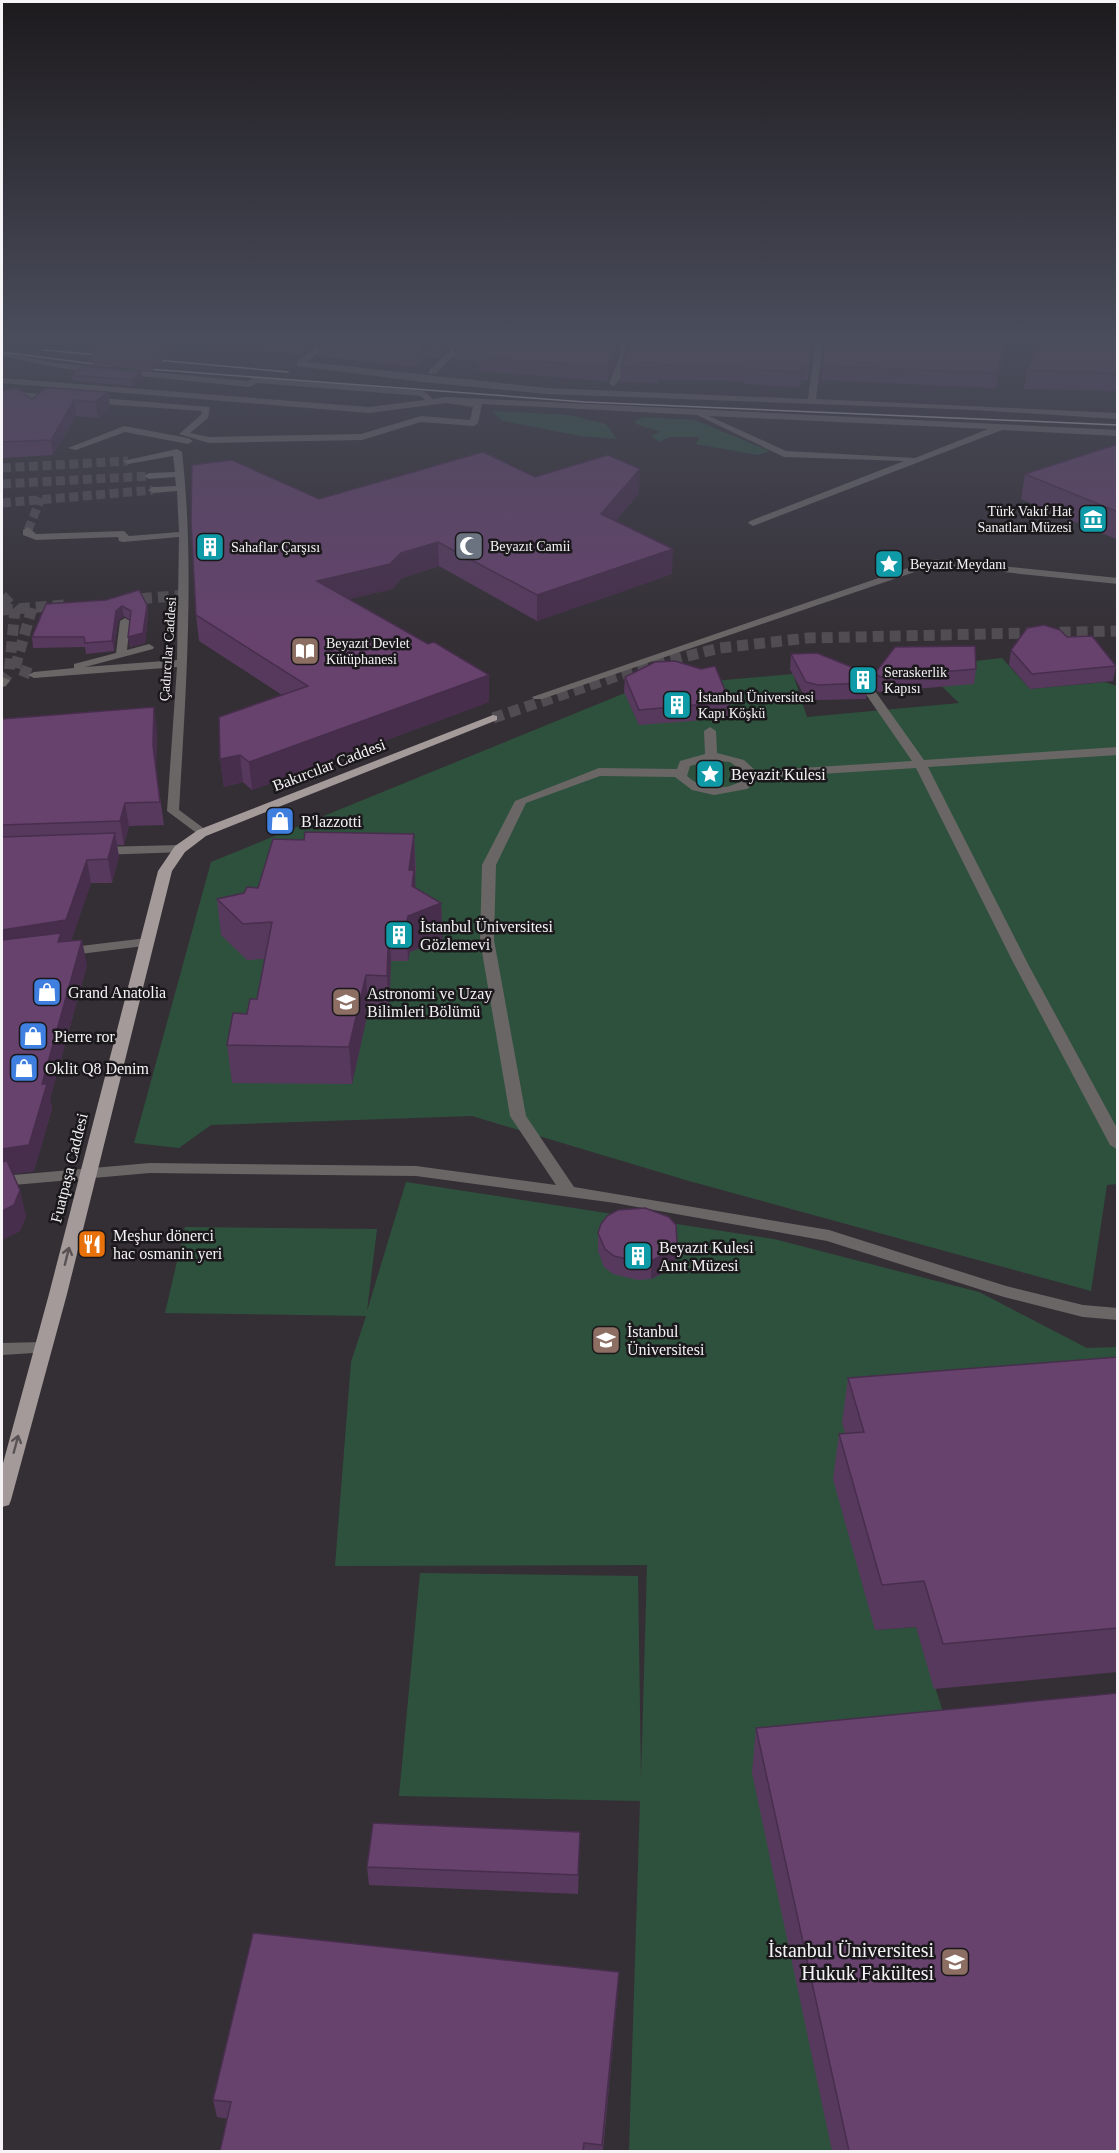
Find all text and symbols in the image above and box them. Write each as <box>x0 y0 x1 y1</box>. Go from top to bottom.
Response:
museum icon: Türk Vakıf Hat Sanatları Müzesi <box>1077 503 1109 535</box>
place label: Türk Vakıf Hat Sanatları Müzesi <box>978 504 1072 535</box>
mosque icon: Beyazıt Camii <box>453 530 485 562</box>
building icon: Sahaflar Çarşısı <box>194 531 226 563</box>
place label: Beyazıt Camii <box>490 539 571 554</box>
place label: Sahaflar Çarşısı <box>231 540 320 555</box>
place icon: Beyazıt Meydanı <box>873 548 905 580</box>
place label: Beyazıt Meydanı <box>910 557 1006 572</box>
street label: Çadırcılar Caddesi <box>157 596 179 702</box>
library icon: Beyazıt Devlet Kütüphanesi <box>289 635 321 667</box>
place label: Beyazıt Devlet Kütüphanesi <box>326 636 410 667</box>
building icon: Seraskerlik Kapısı <box>847 664 879 696</box>
place label: Seraskerlik Kapısı <box>884 665 947 696</box>
building icon: İstanbul Üniversitesi Kapı Köşkü <box>661 689 693 721</box>
place label: İstanbul Üniversitesi Kapı Köşkü <box>698 689 814 721</box>
street label: Bakırcılar Caddesi <box>270 735 388 794</box>
place icon: Beyazit Kulesi <box>694 758 726 790</box>
place label: Beyazit Kulesi <box>731 766 826 784</box>
shop icon: B'lazzotti <box>264 805 296 837</box>
place label: B'lazzotti <box>301 813 362 830</box>
place label: İstanbul Üniversitesi Gözlemevi <box>420 918 553 953</box>
building icon: İstanbul Üniversitesi Gözlemevi <box>383 919 415 951</box>
shop icon: Grand Anatolia <box>31 976 63 1008</box>
place label: Grand Anatolia <box>68 984 166 1001</box>
place label: Astronomi ve Uzay Bilimleri Bölümü <box>367 985 492 1020</box>
school or university icon: Astronomi ve Uzay Bilimleri Bölümü <box>330 986 362 1018</box>
shop icon: Pierre ror <box>17 1020 49 1052</box>
place label: Pierre ror <box>54 1028 116 1045</box>
shop icon: Oklit Q8 Denim <box>8 1052 40 1084</box>
place label: Oklit Q8 Denim <box>45 1060 150 1077</box>
street label: Fuatpaşa Caddesi <box>47 1111 92 1225</box>
place label: Meşhur dönerci hac osmanin yeri <box>113 1227 223 1263</box>
restaurant icon: Meşhur dönerci hac osmanin yeri <box>76 1228 108 1260</box>
place label: Beyazıt Kulesi Anıt Müzesi <box>659 1239 754 1274</box>
building icon: Beyazıt Kulesi Anıt Müzesi <box>622 1240 654 1272</box>
one-way arrow <box>62 1246 74 1265</box>
place label: İstanbul Üniversitesi <box>627 1323 705 1358</box>
school or university icon: İstanbul Üniversitesi <box>590 1324 622 1356</box>
one-way arrow <box>11 1435 22 1454</box>
place label: İstanbul Üniversitesi Hukuk Fakültesi <box>768 1939 934 1984</box>
school or university icon: İstanbul Üniversitesi Hukuk Fakültesi <box>939 1946 971 1978</box>

